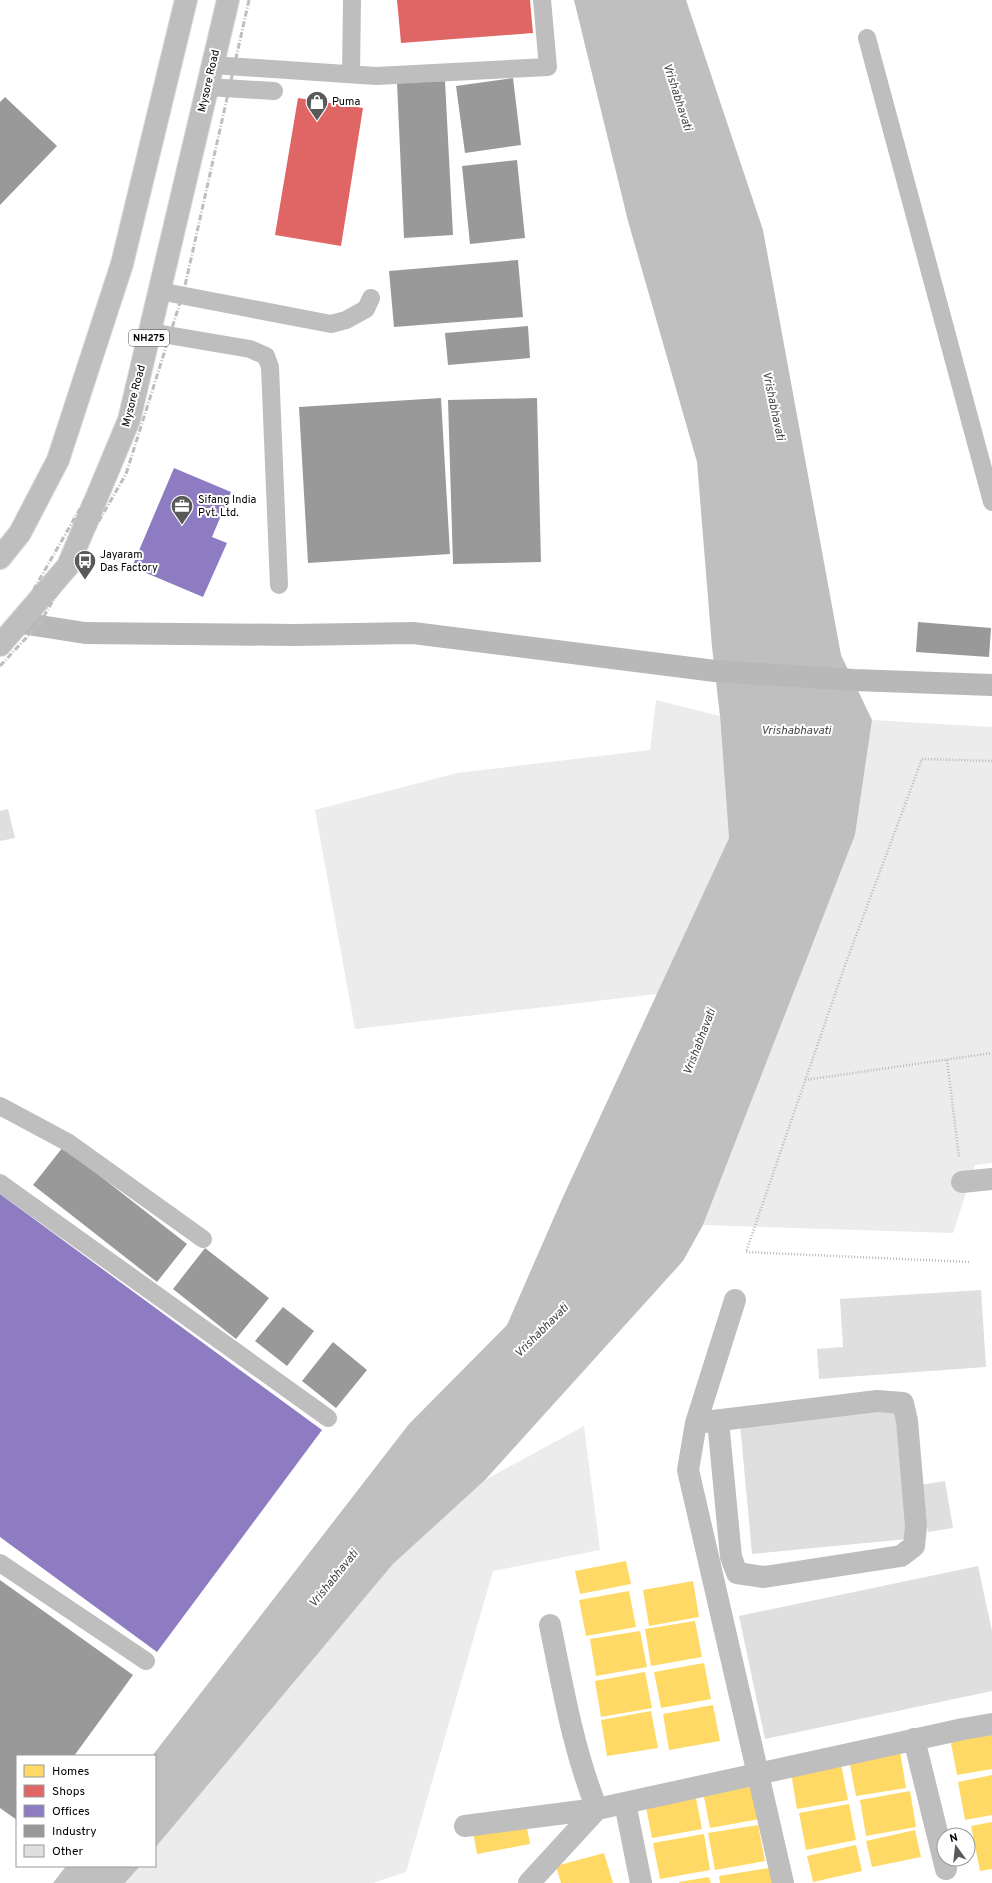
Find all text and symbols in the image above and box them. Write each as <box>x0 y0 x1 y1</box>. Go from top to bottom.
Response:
street label: Mysore Road <box>195 48 223 114</box>
water label: Vrishabhavati <box>659 61 696 134</box>
shop icon: Puma <box>304 89 330 122</box>
place label: Puma <box>332 95 360 109</box>
road number: NH275 <box>129 330 169 346</box>
street label: Mysore Road <box>119 363 149 429</box>
water label: Vrishabhavati <box>758 370 788 443</box>
office icon: Sifang India Pvt. Ltd. <box>169 493 195 526</box>
place label: Sifang India Pvt. Ltd. <box>198 493 257 520</box>
bus stop icon: Jayaram Das Factory <box>72 548 98 581</box>
place label: Jayaram Das Factory <box>100 548 158 575</box>
water label: Vrishabhavati <box>761 723 832 739</box>
water label: Vrishabhavati <box>680 1005 720 1078</box>
water label: Vrishabhavati <box>512 1300 573 1361</box>
water label: Vrishabhavati <box>306 1546 363 1611</box>
legend <box>16 1755 156 1867</box>
text: Homes <box>52 1764 89 1780</box>
text: Shops <box>52 1784 85 1800</box>
text: Offices <box>52 1804 90 1820</box>
text: Industry <box>52 1824 97 1840</box>
north arrow <box>936 1827 976 1867</box>
text: N <box>948 1831 959 1846</box>
text: Other <box>52 1844 84 1860</box>

